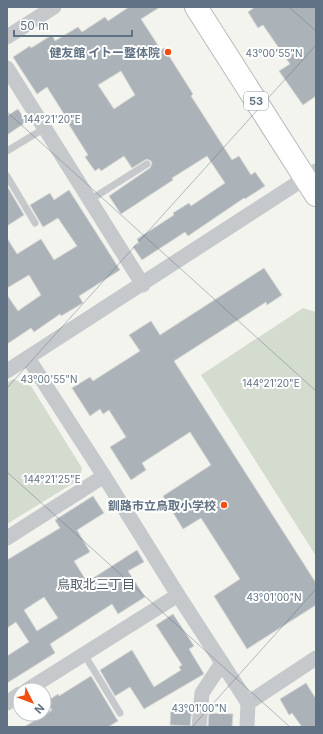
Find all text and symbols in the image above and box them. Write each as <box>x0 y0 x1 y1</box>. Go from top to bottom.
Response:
scale bar <box>14 12 132 38</box>
text: 50 m <box>20 18 49 33</box>
place label: 健友館 イトー整体院 <box>49 45 160 60</box>
marker: 健友館 イトー整体院 <box>163 47 173 57</box>
text: 43°00'55"N <box>245 47 303 59</box>
road number: 53 <box>244 92 268 110</box>
text: 144°21'20"E <box>23 113 81 125</box>
text: 43°00'55"N <box>20 373 78 385</box>
text: 144°21'20"E <box>242 377 300 389</box>
text: 144°21'25"E <box>23 473 81 485</box>
place label: 釧路市立鳥取小学校 <box>107 498 216 513</box>
marker: 釧路市立鳥取小学校 <box>219 500 229 510</box>
district label: 鳥取北三丁目 <box>57 576 135 592</box>
text: 43°01'00"N <box>246 591 302 603</box>
north arrow <box>12 682 52 722</box>
text: N <box>31 701 47 716</box>
text: 43°01'00"N <box>171 702 227 714</box>

